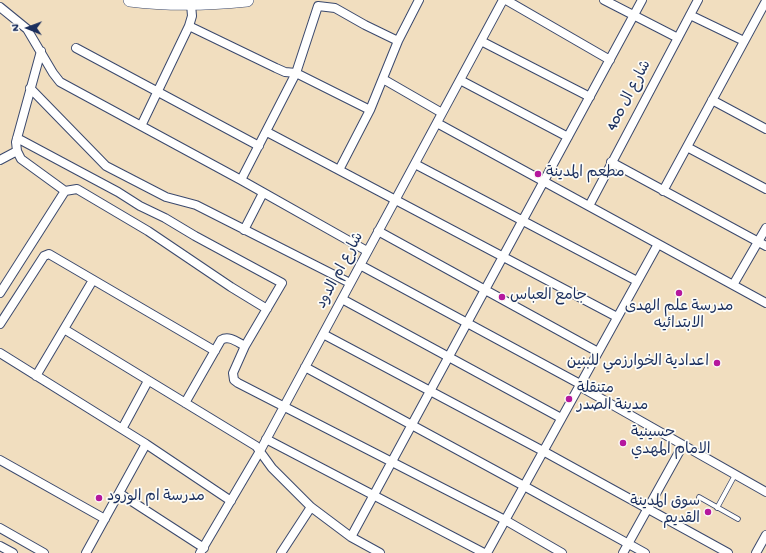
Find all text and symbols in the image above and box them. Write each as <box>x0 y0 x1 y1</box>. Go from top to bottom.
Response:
north arrow <box>8 8 48 48</box>
text: N <box>10 24 22 31</box>
street label: شارع ال 400 <box>604 58 656 134</box>
place label: مطعم المدينة <box>546 165 624 183</box>
marker: مطعم المدينة <box>533 169 543 179</box>
street label: شارع ام الدود <box>313 230 369 312</box>
place label: جامع العباس <box>510 288 587 306</box>
marker: مدرسة علم الهدى الابتدائيه <box>674 288 684 298</box>
marker: جامع العباس <box>497 292 507 302</box>
place label: مدرسة علم الهدى الابتدائيه <box>625 299 733 334</box>
place label: اعدادية الخوارزمي للبنين <box>567 354 709 372</box>
marker: اعدادية الخوارزمي للبنين <box>712 358 722 368</box>
place label: متنقلة مدينة الصدر <box>577 381 648 416</box>
marker: متنقلة مدينة الصدر <box>564 394 574 404</box>
place label: حسينية الامام المهدي <box>631 425 710 460</box>
marker: حسينية الامام المهدي <box>618 438 628 448</box>
place label: مدرسة ام الورود <box>107 489 205 507</box>
marker: مدرسة ام الورود <box>94 493 104 503</box>
place label: سوق المدينة القديم <box>630 494 700 529</box>
marker: سوق المدينة القديم <box>703 507 713 517</box>

